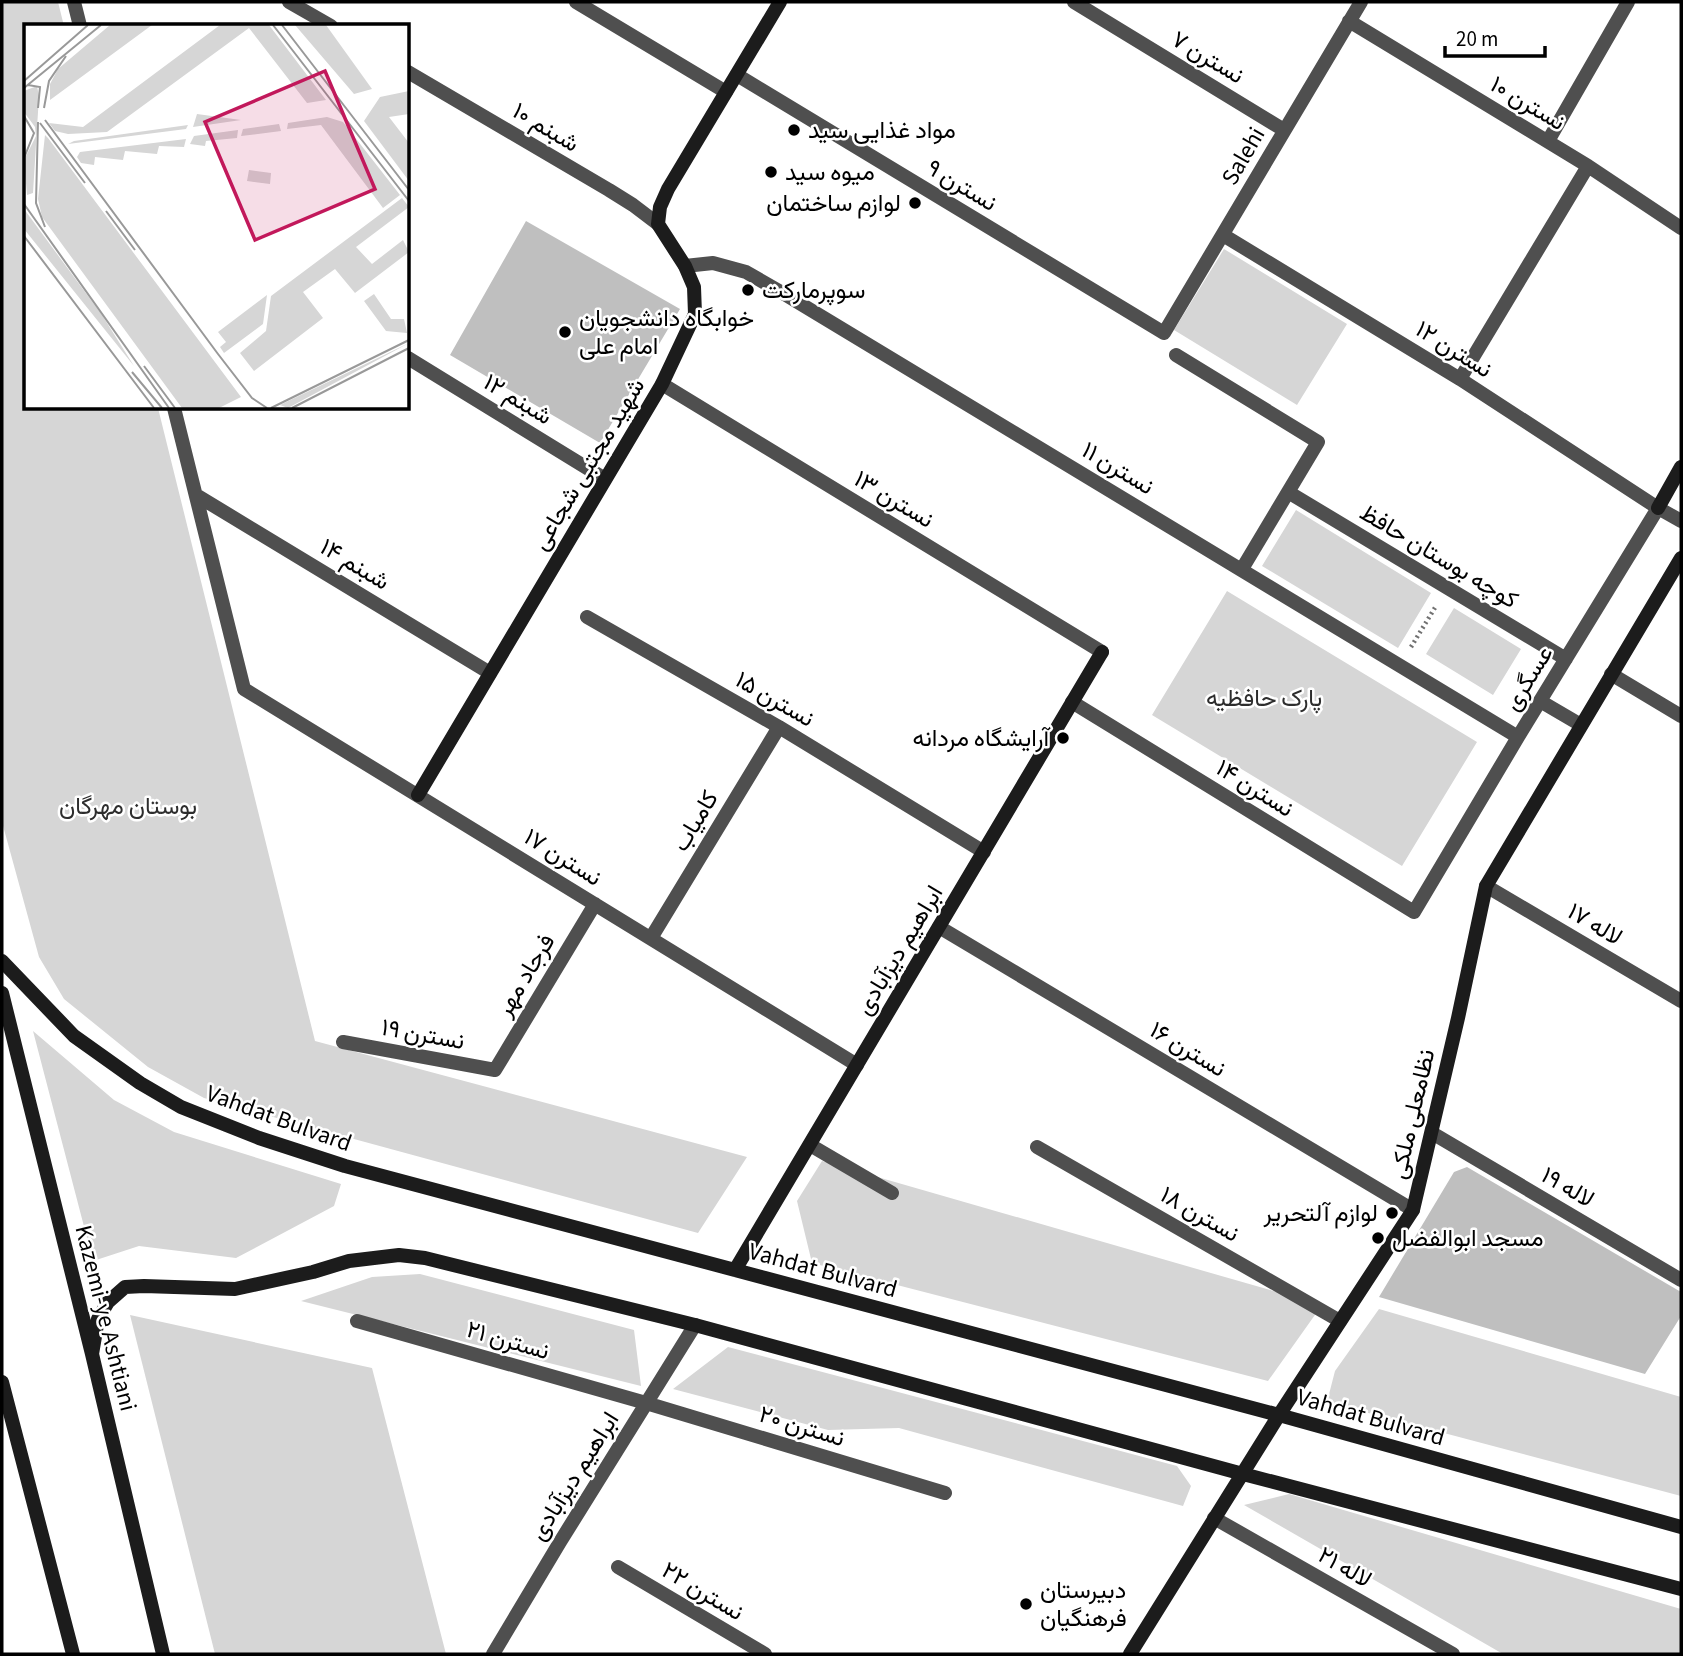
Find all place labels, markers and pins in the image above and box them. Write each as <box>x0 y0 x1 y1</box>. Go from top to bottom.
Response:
place label: مواد غذایی سید <box>808 113 956 148</box>
marker: مواد غذایی سید <box>786 122 802 138</box>
place label: میوه سید <box>785 155 875 190</box>
marker: میوه سید <box>763 164 779 180</box>
place label: لوازم ساختمان <box>766 186 901 221</box>
marker: لوازم ساختمان <box>907 195 923 211</box>
place label: سوپرمارکت <box>762 273 865 308</box>
marker: سوپرمارکت <box>740 282 756 298</box>
place label: خوابگاه دانشجویان امام علی <box>579 301 754 364</box>
marker: خوابگاه دانشجویان امام علی <box>557 324 573 340</box>
place label: آرایشگاه مردانه <box>913 721 1051 756</box>
marker: آرایشگاه مردانه <box>1055 730 1071 746</box>
place label: لوازم آلتحریر <box>1263 1196 1378 1231</box>
marker: لوازم آلتحریر <box>1384 1205 1400 1221</box>
place label: مسجد ابوالفضل <box>1392 1221 1543 1256</box>
marker: مسجد ابوالفضل <box>1370 1230 1386 1246</box>
place label: دبیرستان فرهنگیان <box>1040 1573 1127 1636</box>
marker: دبیرستان فرهنگیان <box>1018 1596 1034 1612</box>

